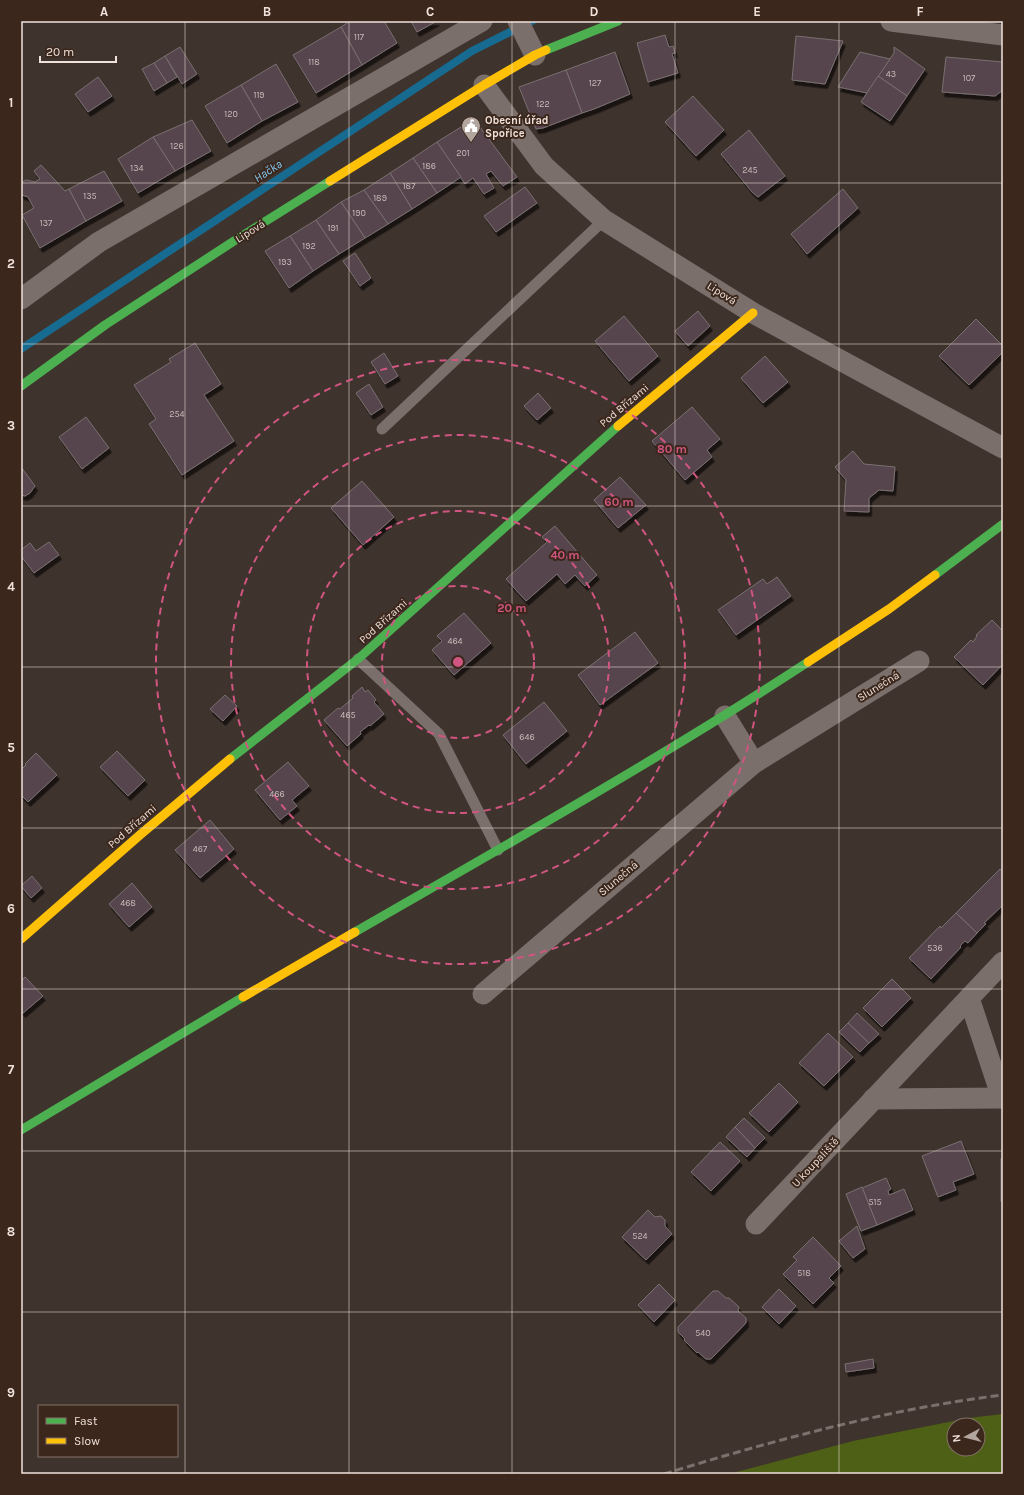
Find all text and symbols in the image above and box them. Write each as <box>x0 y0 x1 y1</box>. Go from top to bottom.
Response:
text: A <box>100 4 108 19</box>
text: B <box>263 4 271 19</box>
text: C <box>426 4 434 19</box>
text: D <box>590 4 599 19</box>
text: E <box>753 4 761 19</box>
text: F <box>916 4 924 19</box>
house number: 117 <box>354 32 365 42</box>
scale bar <box>40 38 116 64</box>
text: 20 m <box>46 45 74 59</box>
house number: 118 <box>308 57 320 67</box>
house number: 43 <box>886 69 896 79</box>
house number: 107 <box>963 73 976 83</box>
house number: 127 <box>589 78 602 88</box>
house number: 119 <box>253 90 265 100</box>
text: 1 <box>9 95 13 110</box>
house number: 122 <box>536 99 550 109</box>
house number: 120 <box>224 109 238 119</box>
place label: Obecní úřad Spořice <box>485 114 549 140</box>
public building icon: Obecní úřad Spořice <box>460 115 482 143</box>
house number: 126 <box>170 141 184 151</box>
house number: 201 <box>456 148 470 158</box>
water label: Hačka <box>251 157 285 185</box>
house number: 186 <box>422 161 436 171</box>
house number: 134 <box>130 163 144 173</box>
house number: 245 <box>742 165 758 175</box>
house number: 187 <box>403 181 416 191</box>
house number: 135 <box>83 191 97 201</box>
house number: 189 <box>373 193 387 203</box>
house number: 190 <box>352 208 366 218</box>
street label: Lipová <box>233 217 267 246</box>
house number: 137 <box>40 218 53 228</box>
house number: 191 <box>327 223 339 233</box>
house number: 192 <box>302 241 316 251</box>
text: 2 <box>7 256 15 271</box>
house number: 193 <box>278 257 292 267</box>
street label: Lipová <box>705 279 739 308</box>
street label: Pod Břízami <box>597 381 652 430</box>
house number: 254 <box>169 409 185 419</box>
text: 3 <box>7 418 15 433</box>
text: 80 m <box>657 442 687 456</box>
text: 60 m <box>604 495 634 509</box>
text: 40 m <box>550 548 580 562</box>
text: 4 <box>7 579 15 594</box>
street label: Pod Břízami <box>357 596 410 646</box>
text: 20 m <box>497 601 527 615</box>
house number: 464 <box>447 636 463 646</box>
centre of rings <box>451 655 465 669</box>
street label: Slunečná <box>855 668 902 704</box>
house number: 465 <box>340 710 356 720</box>
house number: 646 <box>519 732 535 742</box>
text: 5 <box>7 740 15 755</box>
house number: 466 <box>269 789 285 799</box>
street label: Pod Břízami <box>105 802 159 851</box>
house number: 467 <box>193 844 208 854</box>
street label: Slunečná <box>596 858 641 898</box>
house number: 468 <box>120 898 136 908</box>
text: 6 <box>7 901 15 916</box>
house number: 536 <box>927 943 943 953</box>
text: 7 <box>8 1062 15 1077</box>
street label: U koupaliště <box>789 1135 842 1190</box>
house number: 515 <box>868 1197 882 1207</box>
text: 8 <box>7 1224 15 1239</box>
house number: 524 <box>632 1231 648 1241</box>
house number: 518 <box>797 1268 811 1278</box>
house number: 540 <box>695 1328 711 1338</box>
text: 9 <box>7 1385 15 1400</box>
legend <box>38 1405 178 1457</box>
text: Fast <box>74 1414 98 1428</box>
north arrow <box>946 1417 986 1457</box>
text: N <box>950 1433 964 1443</box>
text: Slow <box>74 1434 100 1448</box>

